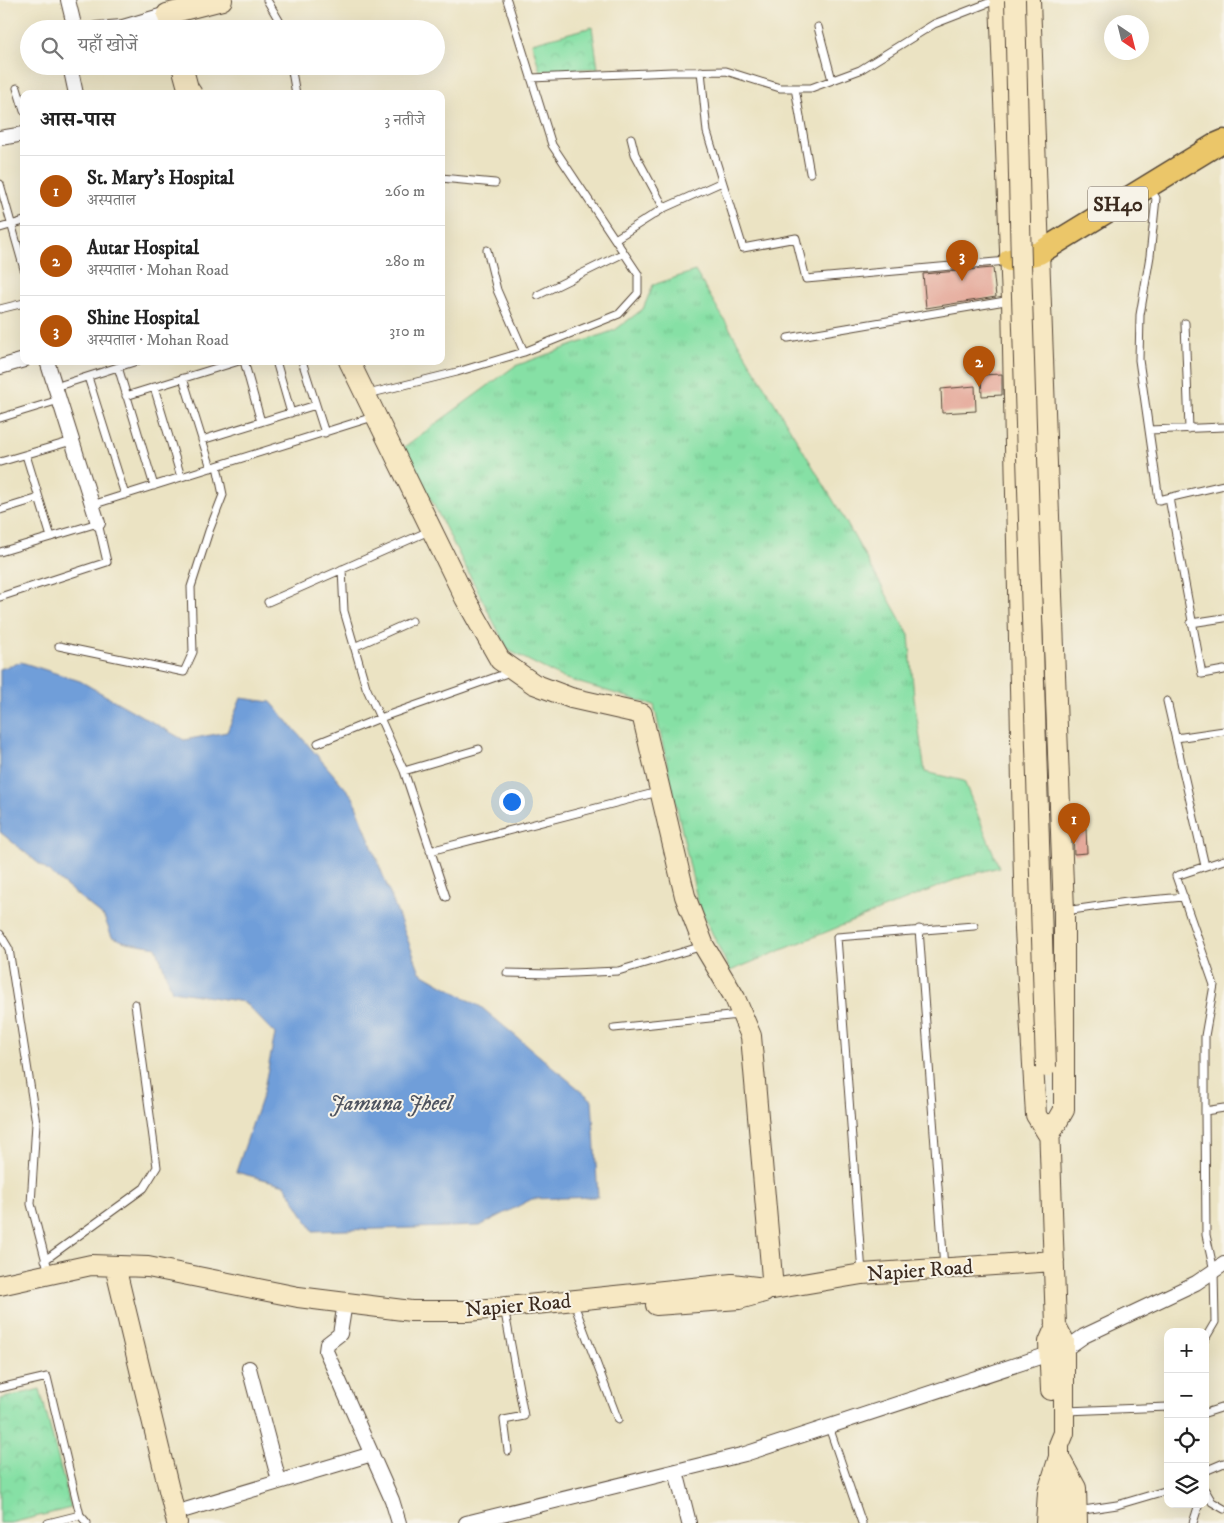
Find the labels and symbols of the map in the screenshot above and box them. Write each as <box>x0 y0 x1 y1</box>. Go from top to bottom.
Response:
north arrow <box>1104 15 1149 60</box>
road number: SH40 <box>1088 186 1148 222</box>
pin: 3 <box>946 240 978 281</box>
pin: 2 <box>963 346 995 387</box>
your location <box>499 789 525 815</box>
pin: 1 <box>1058 803 1090 844</box>
water label: Jamuna Jheel <box>330 1090 455 1117</box>
street label: Napier Road <box>866 1254 974 1288</box>
street label: Napier Road <box>464 1288 573 1324</box>

